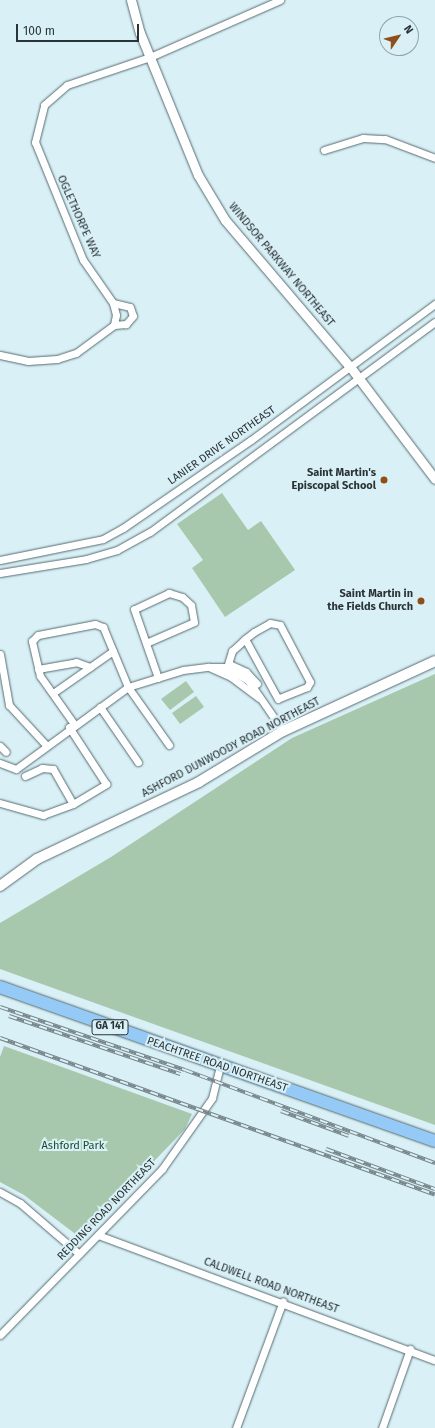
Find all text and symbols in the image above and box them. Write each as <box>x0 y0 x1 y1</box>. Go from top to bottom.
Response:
scale bar <box>18 16 141 42</box>
north arrow <box>379 16 419 56</box>
text: N <box>401 23 416 36</box>
text: 100 m <box>23 24 55 38</box>
street label: OGLETHORPE WAY <box>54 173 102 261</box>
street label: WINDSOR PARKWAY NORTHEAST <box>225 200 337 330</box>
street label: LANIER DRIVE NORTHEAST <box>166 404 278 488</box>
place label: Saint Martin's Episcopal School <box>292 467 376 493</box>
marker: Saint Martin's Episcopal School <box>379 475 389 485</box>
place label: Saint Martin in the Fields Church <box>327 588 413 614</box>
marker: Saint Martin in the Fields Church <box>416 596 426 606</box>
street label: ASHFORD DUNWOODY ROAD NORTHEAST <box>140 695 322 801</box>
road number: GA 141 <box>91 1019 129 1035</box>
street label: PEACHTREE ROAD NORTHEAST <box>145 1035 289 1095</box>
park label: Ashford Park <box>42 1139 104 1153</box>
street label: REDDING ROAD NORTHEAST <box>55 1156 159 1264</box>
street label: CALDWELL ROAD NORTHEAST <box>202 1255 340 1317</box>

